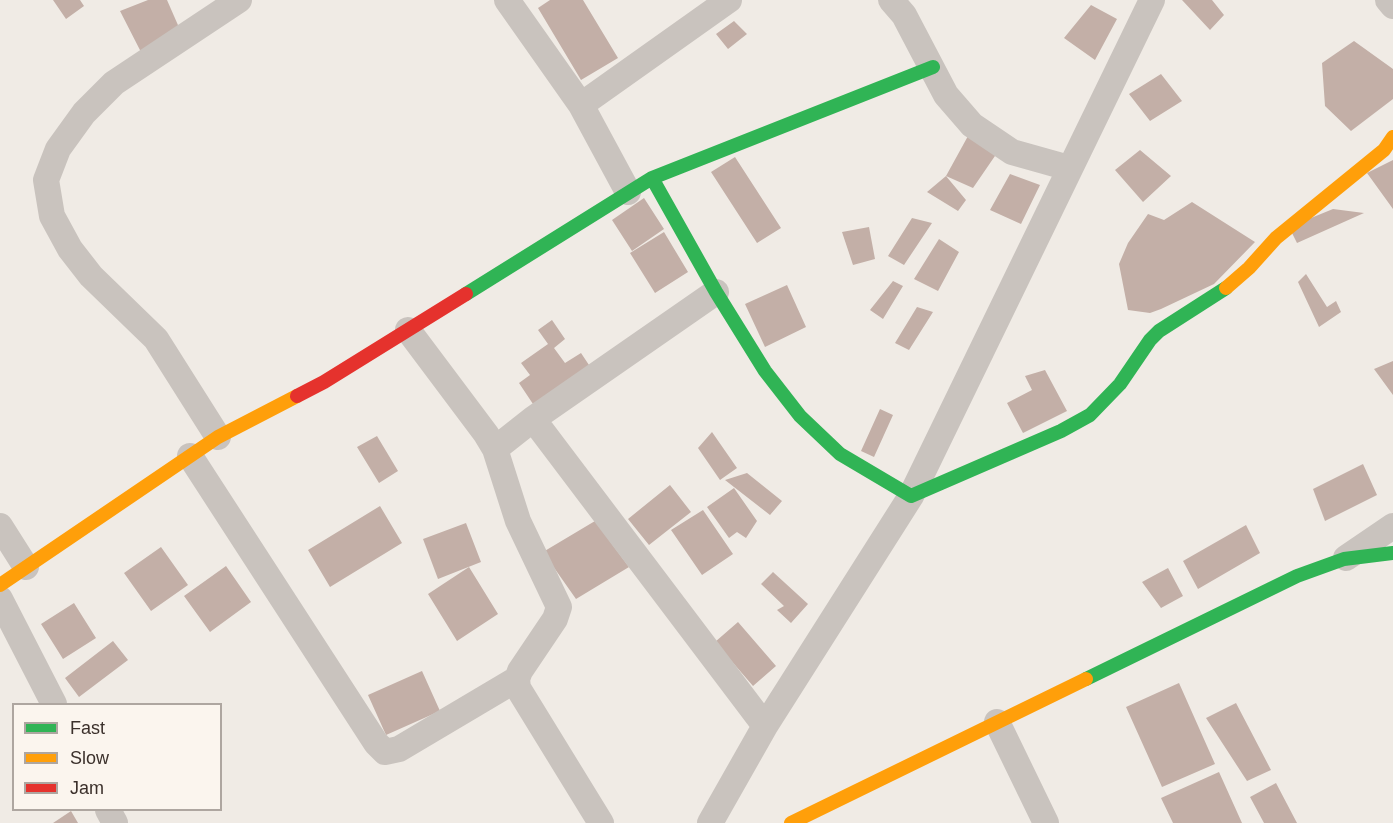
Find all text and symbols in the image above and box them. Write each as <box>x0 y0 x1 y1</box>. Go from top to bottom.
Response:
legend <box>12 703 222 811</box>
text: Fast <box>70 718 105 738</box>
text: Slow <box>70 748 109 768</box>
text: Jam <box>70 778 104 798</box>

